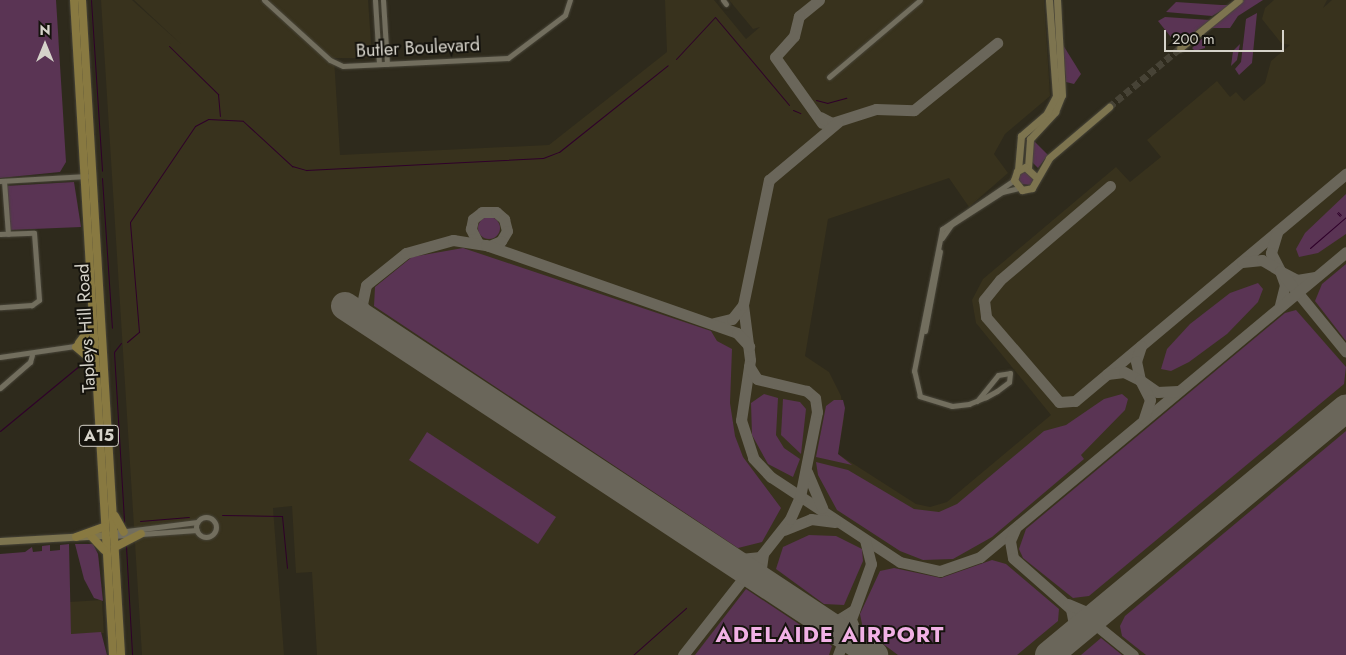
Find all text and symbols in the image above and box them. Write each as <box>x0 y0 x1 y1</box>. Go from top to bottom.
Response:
north arrow <box>20 20 70 70</box>
text: N <box>39 20 51 40</box>
scale bar <box>1166 20 1286 52</box>
text: 200 m <box>1172 28 1215 50</box>
street label: Butler Boulevard <box>355 34 481 62</box>
street label: Tapleys Hill Road <box>72 263 100 393</box>
road number: A15 <box>78 422 120 450</box>
district label: ADELAIDE AIRPORT <box>714 622 946 648</box>

